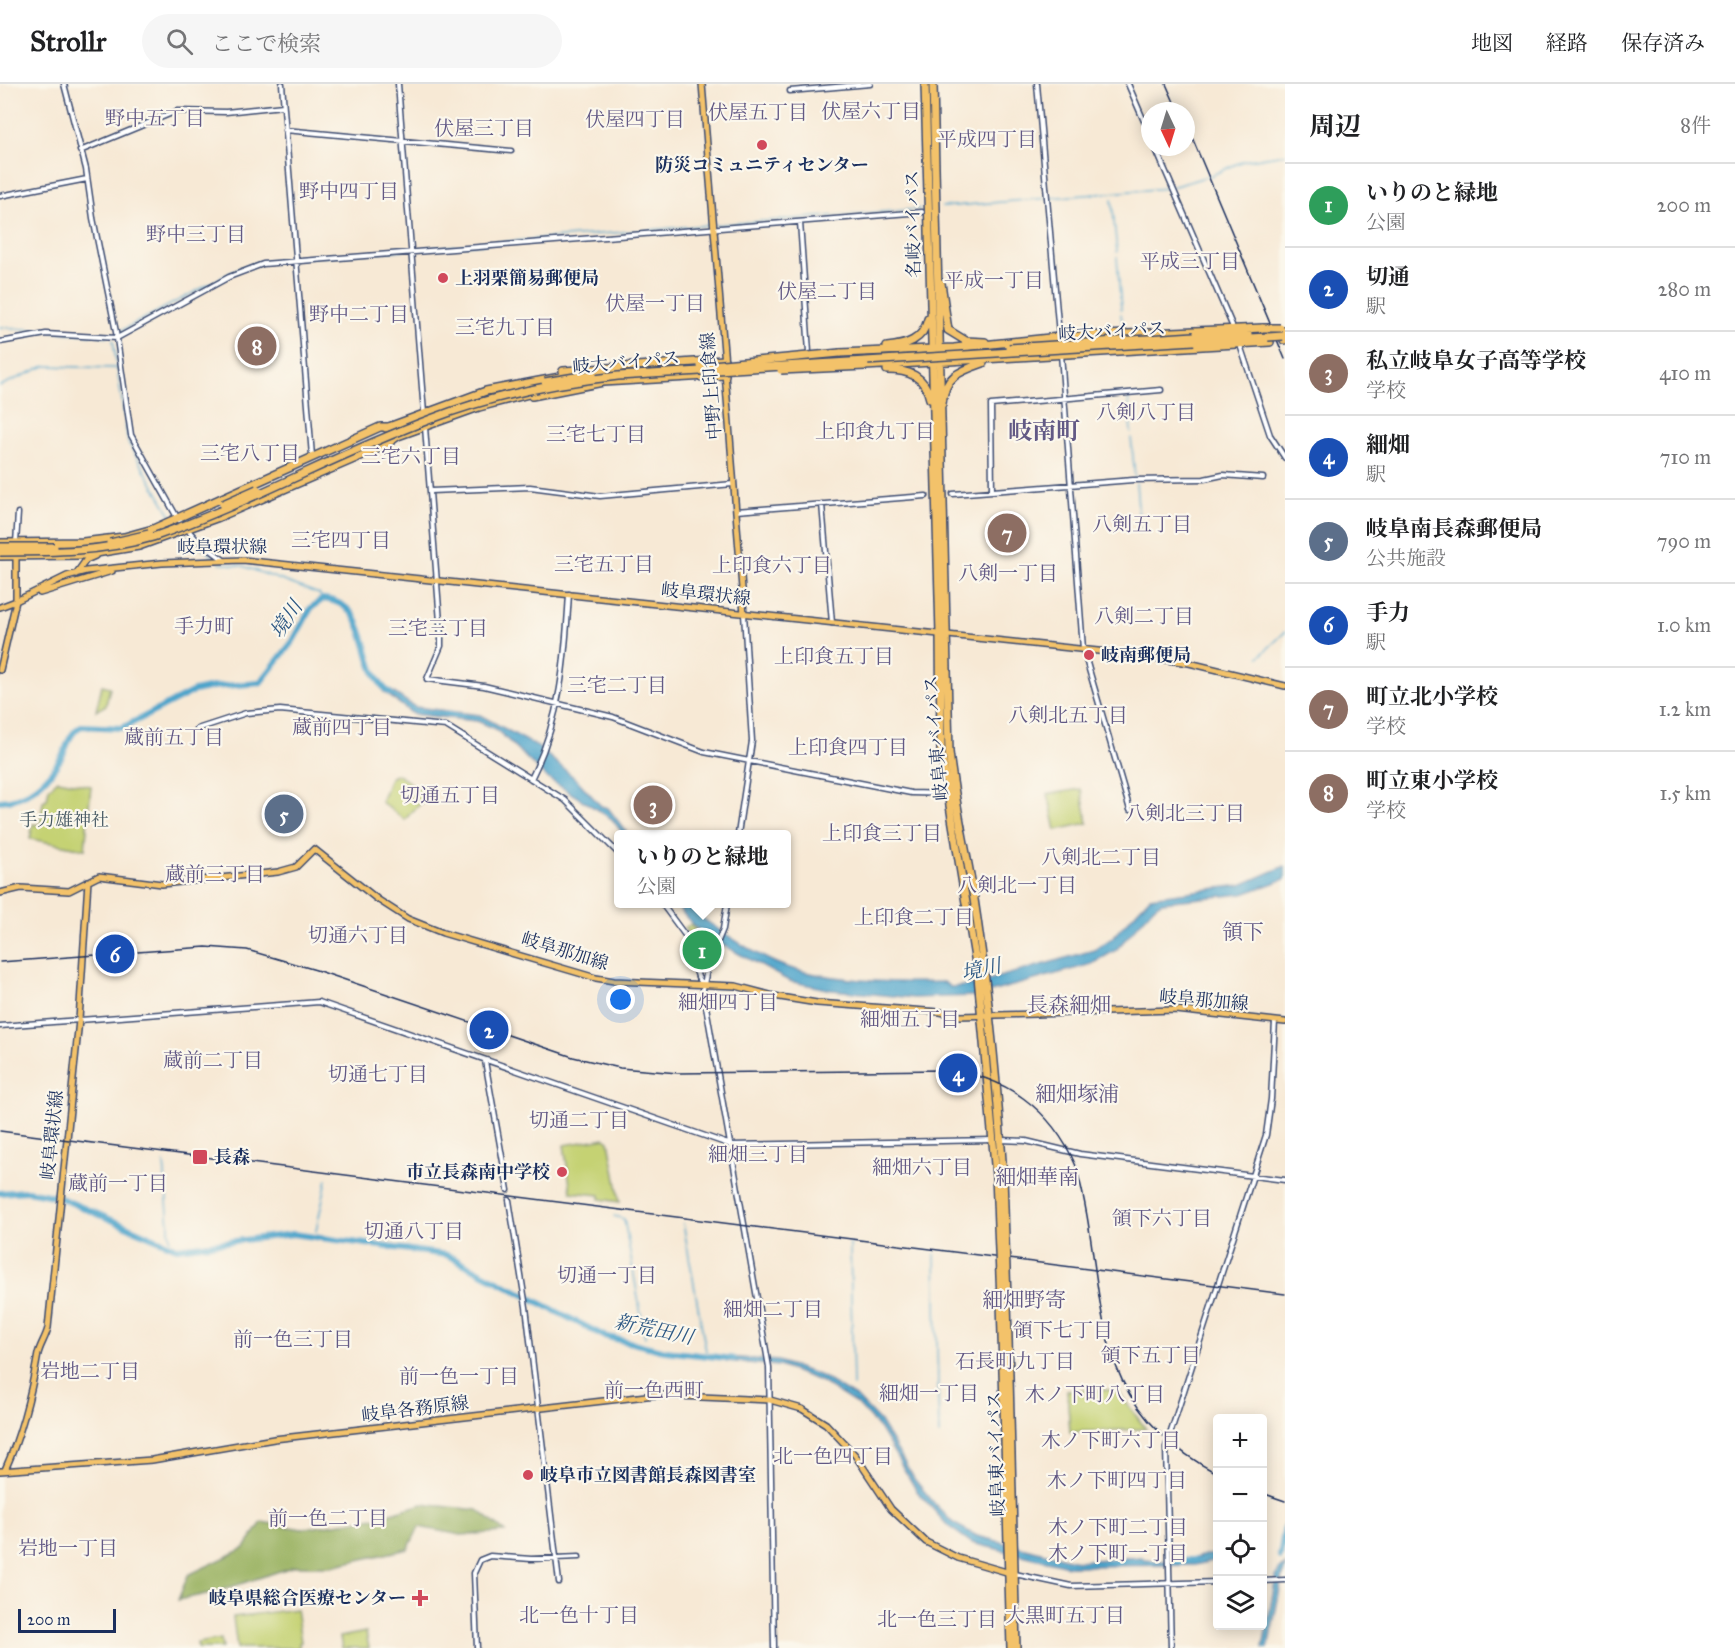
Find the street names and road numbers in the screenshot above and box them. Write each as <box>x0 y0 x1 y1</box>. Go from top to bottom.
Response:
street label: 名岐バイパス <box>901 170 925 278</box>
street label: 岐大バイパス <box>1058 317 1166 345</box>
street label: 中野上印食線 <box>696 331 726 441</box>
street label: 岐大バイパス <box>571 346 681 378</box>
street label: 岐阜環状線 <box>177 536 267 558</box>
street label: 岐阜環状線 <box>660 578 752 610</box>
street label: 岐阜東バイパス <box>920 674 952 802</box>
street label: 岐阜那加線 <box>519 927 611 975</box>
street label: 岐阜那加線 <box>1158 985 1250 1015</box>
street label: 岐阜環状線 <box>36 1089 68 1181</box>
street label: 岐阜東バイパス <box>983 1391 1009 1517</box>
street label: 岐阜各務原線 <box>360 1392 470 1426</box>

